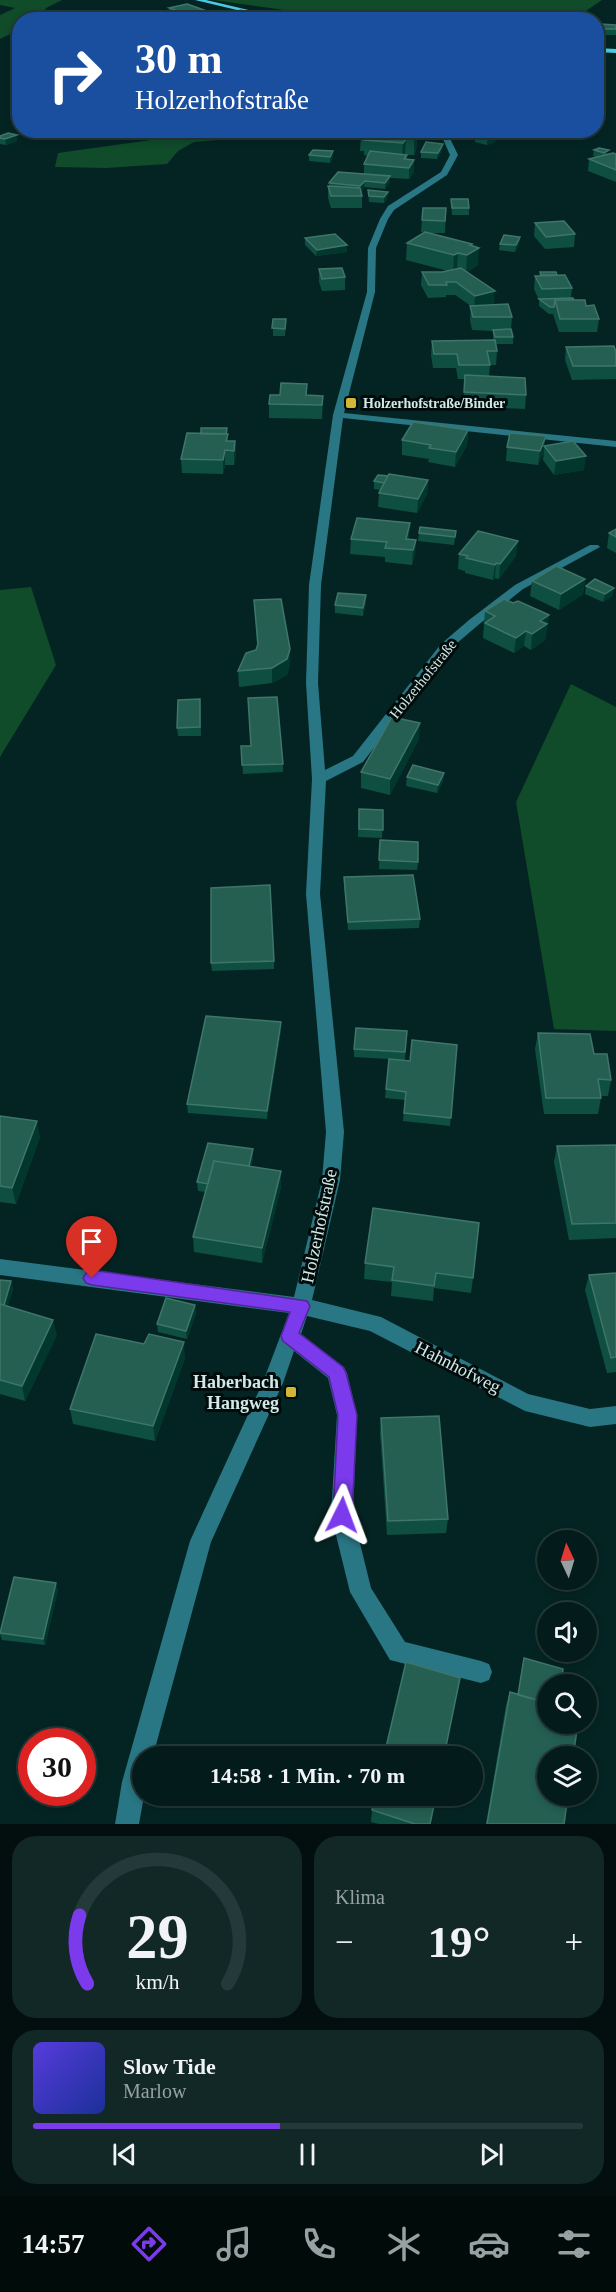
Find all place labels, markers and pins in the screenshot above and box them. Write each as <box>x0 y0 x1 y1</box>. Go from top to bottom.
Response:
marker: Holzerhofstraße/Binder <box>344 396 358 410</box>
place label: Holzerhofstraße/Binder <box>363 396 505 411</box>
pin <box>66 1216 117 1278</box>
place label: Haberbach Hangweg <box>193 1372 279 1413</box>
marker: Haberbach Hangweg <box>284 1385 298 1399</box>

